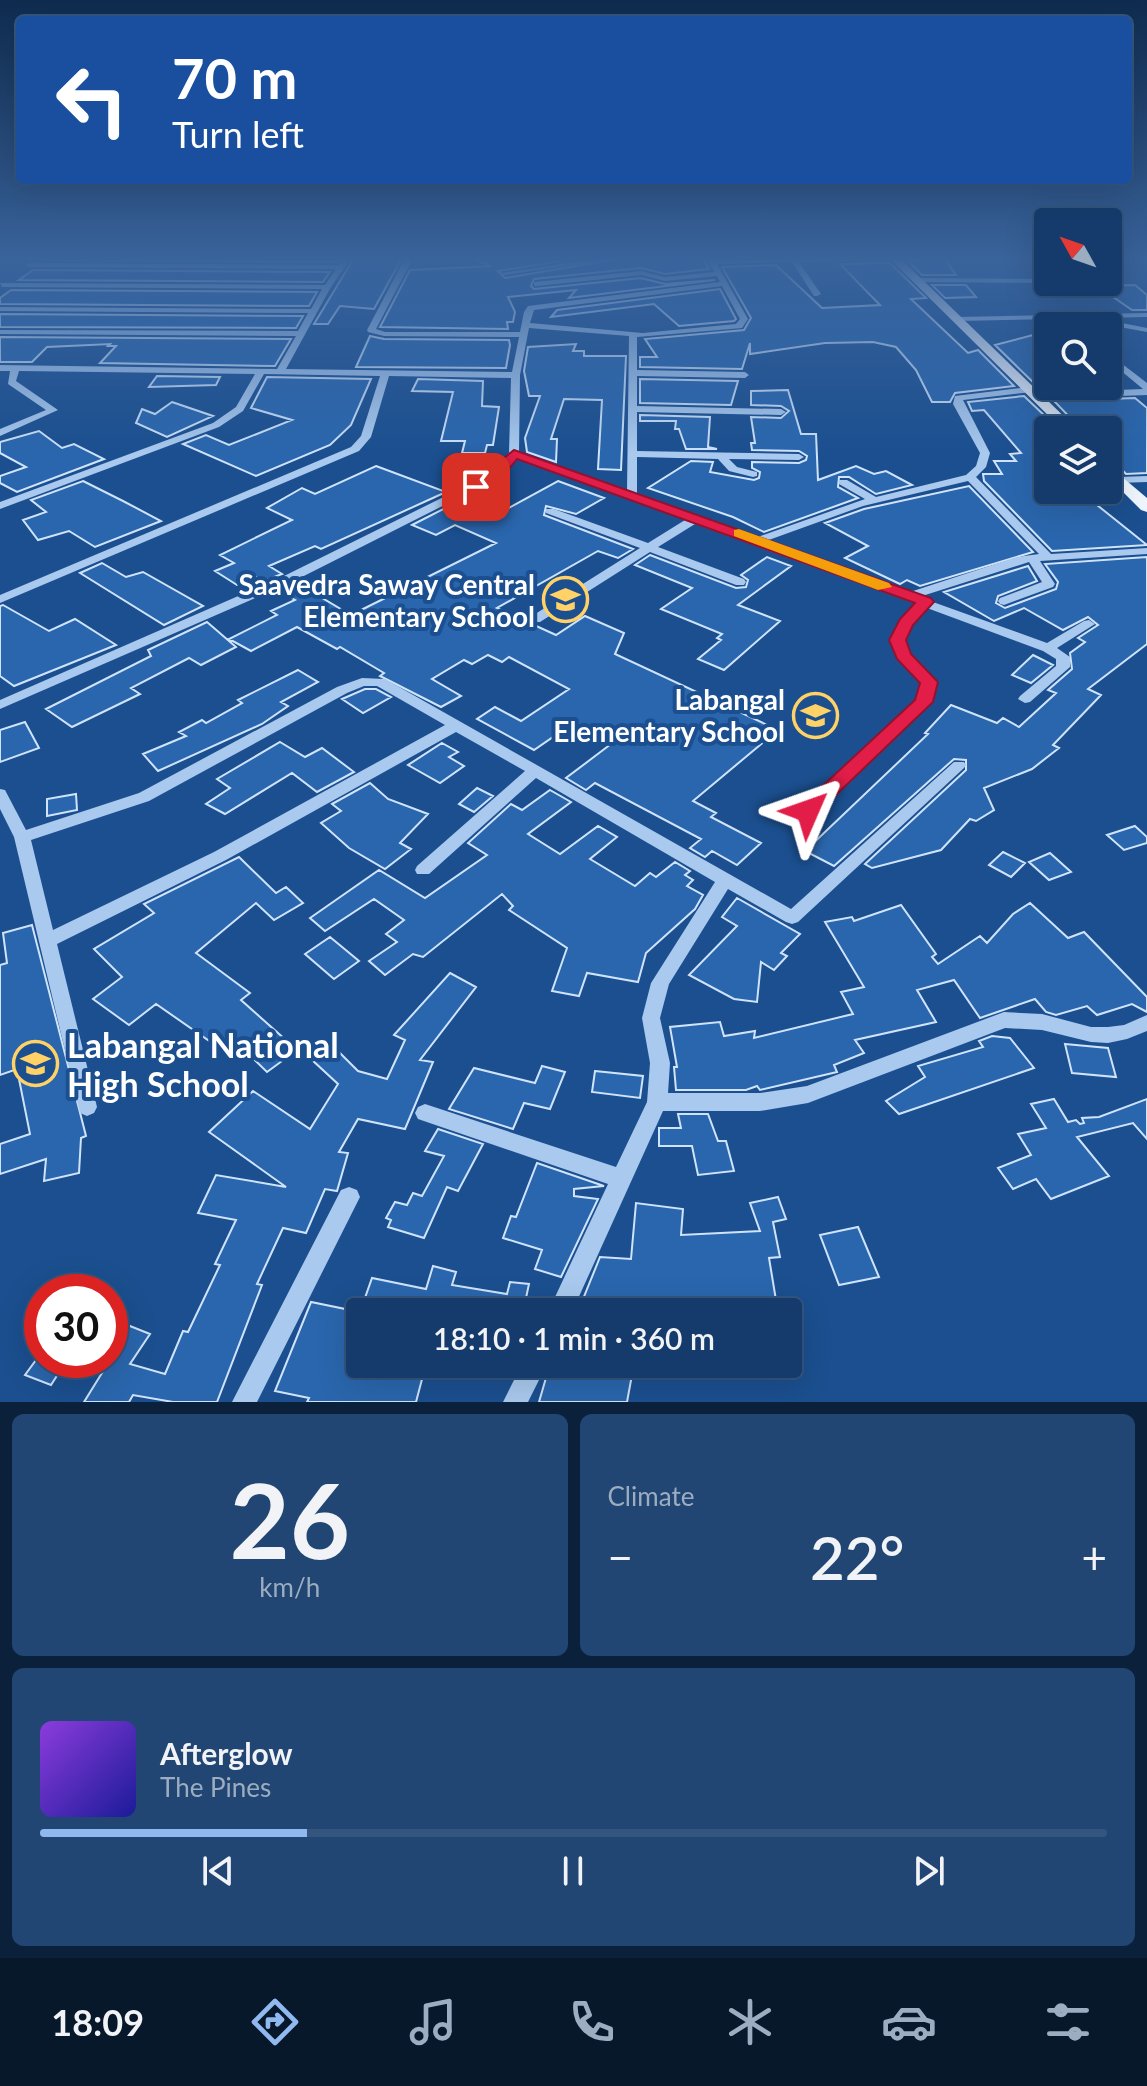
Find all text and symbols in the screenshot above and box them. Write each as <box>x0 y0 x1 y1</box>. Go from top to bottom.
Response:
text: 70 m <box>172 44 297 111</box>
icon: left <box>40 48 144 152</box>
text: Turn left <box>172 112 304 156</box>
north arrow <box>1034 208 1122 296</box>
map controls <box>1034 208 1122 504</box>
button: search <box>1034 312 1122 400</box>
button: layers <box>1034 416 1122 504</box>
pin <box>442 453 510 521</box>
icon: arrive <box>454 465 498 509</box>
place label: Saavedra Saway Central Elementary School <box>238 567 535 633</box>
school or university icon: Saavedra Saway Central Elementary School <box>542 576 590 624</box>
place label: Labangal Elementary School <box>553 682 785 748</box>
school or university icon: Labangal Elementary School <box>792 691 840 739</box>
position arrow <box>766 769 850 853</box>
place label: Labangal National High School <box>67 1024 339 1104</box>
school or university icon: Labangal National High School <box>12 1040 60 1088</box>
speed limit sign: 30 <box>24 1274 128 1378</box>
text: 18:10 · 1 min · 360 m <box>433 1320 715 1356</box>
text: 26 <box>229 1456 350 1581</box>
text: Climate <box>608 1480 694 1512</box>
text: 22° <box>810 1521 905 1593</box>
text: − <box>608 1531 633 1583</box>
text: + <box>1081 1531 1107 1583</box>
text: km/h <box>259 1571 320 1603</box>
text: Afterglow <box>160 1735 293 1771</box>
text: The Pines <box>160 1771 271 1803</box>
icon: previous <box>196 1849 240 1893</box>
icon: pause <box>551 1849 595 1893</box>
icon: next <box>907 1849 951 1893</box>
icon: directions <box>247 1994 303 2050</box>
icon: music <box>405 1994 461 2050</box>
icon: phone <box>564 1994 620 2050</box>
icon: climate <box>722 1994 778 2050</box>
icon: car <box>881 1994 937 2050</box>
icon: filters <box>1040 1994 1096 2050</box>
text: 18:09 <box>51 2000 144 2044</box>

